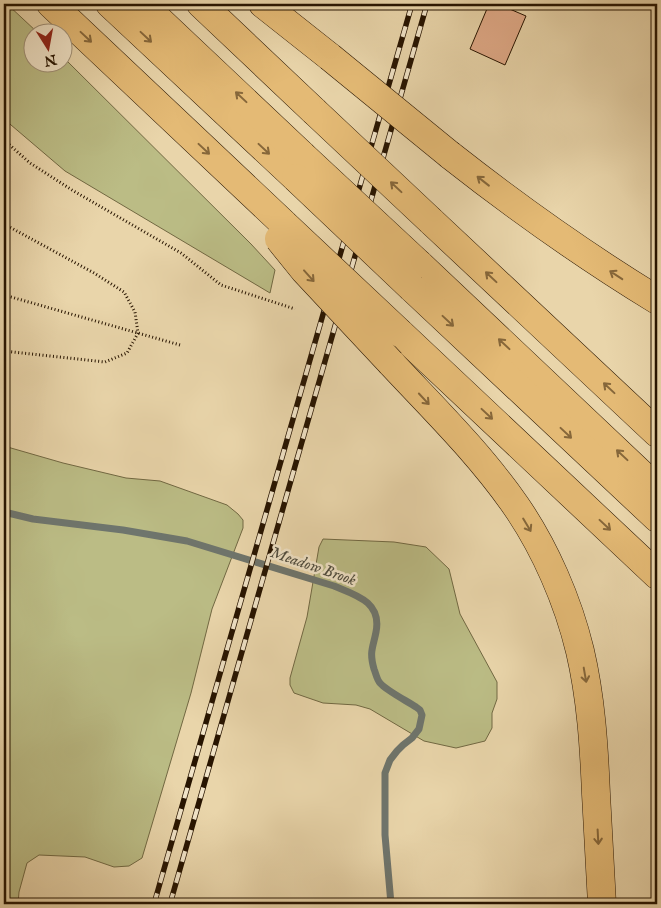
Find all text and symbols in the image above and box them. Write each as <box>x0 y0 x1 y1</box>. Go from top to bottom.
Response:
north arrow <box>22 22 72 72</box>
one-way arrow <box>80 31 93 43</box>
one-way arrow <box>139 31 152 43</box>
text: N <box>43 50 59 70</box>
one-way arrow <box>235 91 248 103</box>
one-way arrow <box>198 143 211 155</box>
one-way arrow <box>258 143 271 155</box>
one-way arrow <box>477 175 490 186</box>
one-way arrow <box>390 181 402 193</box>
one-way arrow <box>609 269 623 279</box>
one-way arrow <box>303 270 315 283</box>
one-way arrow <box>484 271 497 283</box>
one-way arrow <box>441 315 454 327</box>
one-way arrow <box>497 338 510 350</box>
one-way arrow <box>603 382 615 394</box>
one-way arrow <box>418 393 430 405</box>
one-way arrow <box>480 408 493 420</box>
one-way arrow <box>560 427 573 439</box>
one-way arrow <box>615 449 628 461</box>
one-way arrow <box>522 517 532 531</box>
one-way arrow <box>598 519 611 531</box>
water label: Meadow Brook <box>268 543 359 591</box>
one-way arrow <box>580 667 590 683</box>
one-way arrow <box>594 829 603 845</box>

